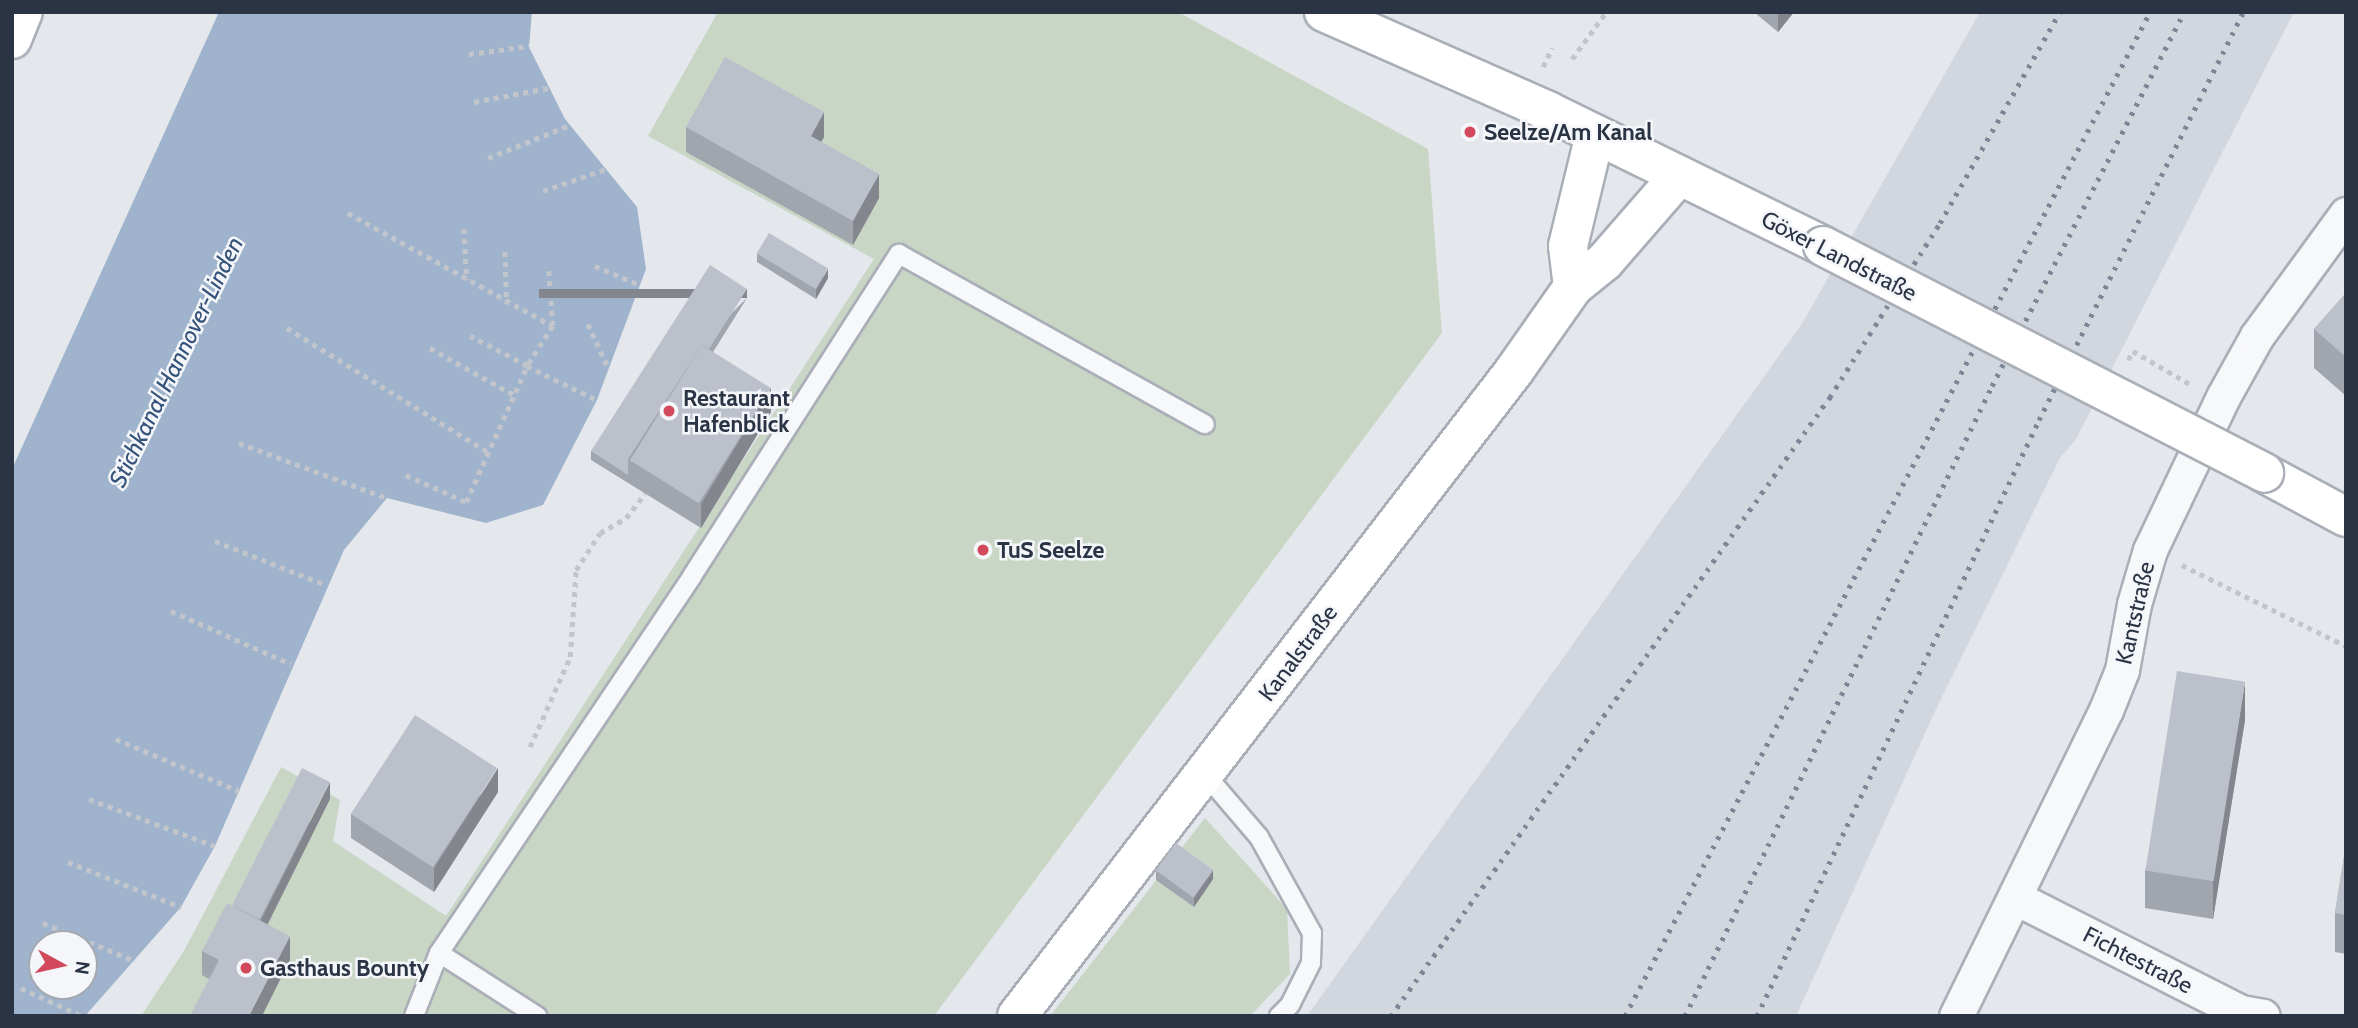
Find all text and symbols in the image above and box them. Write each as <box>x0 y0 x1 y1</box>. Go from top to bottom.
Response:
place label: Seelze/Am Kanal <box>1484 118 1652 146</box>
marker: Seelze/Am Kanal <box>1462 124 1478 140</box>
street label: Göxer Landstraße <box>1757 205 1921 307</box>
water label: Stichkanal Hannover-Linden <box>103 232 249 492</box>
place label: Restaurant Hafenblick <box>683 384 790 438</box>
marker: Restaurant Hafenblick <box>661 403 677 419</box>
place label: TuS Seelze <box>997 536 1104 564</box>
marker: TuS Seelze <box>975 542 991 558</box>
street label: Kantstraße <box>2110 559 2160 667</box>
street label: Kanalstraße <box>1253 599 1343 707</box>
street label: Fichtestraße <box>2079 921 2197 999</box>
north arrow <box>28 930 98 1000</box>
place label: Gasthaus Bounty <box>260 954 429 982</box>
text: N <box>70 959 95 976</box>
marker: Gasthaus Bounty <box>238 960 254 976</box>

